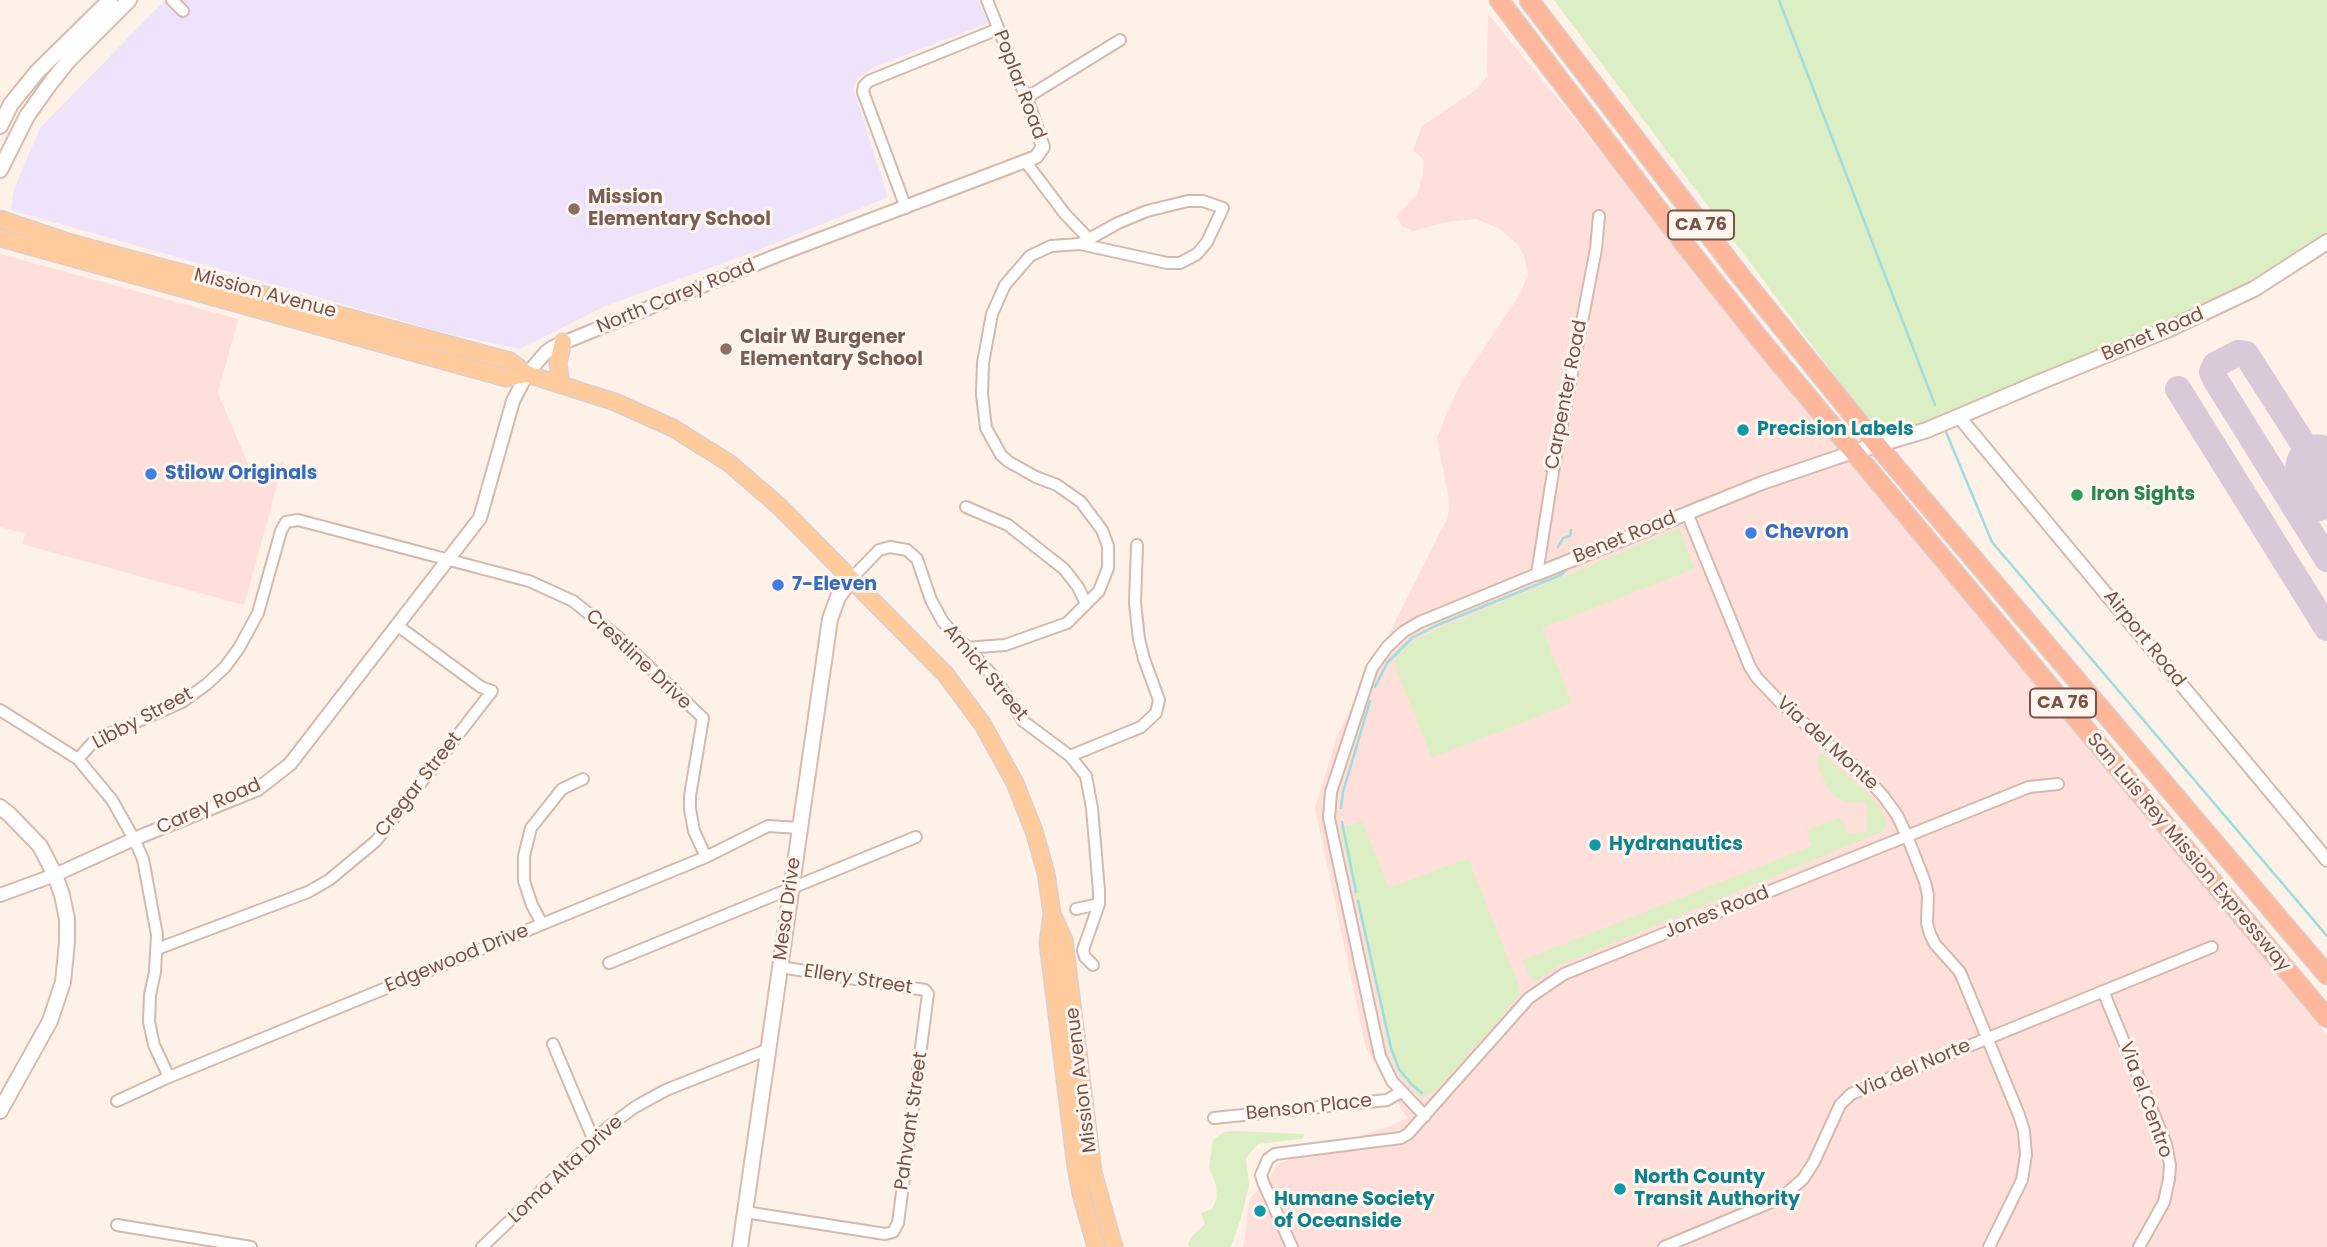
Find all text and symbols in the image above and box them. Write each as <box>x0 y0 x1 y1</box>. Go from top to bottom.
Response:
street label: Poplar Road <box>988 27 1050 143</box>
place label: Mission Elementary School <box>588 187 771 231</box>
marker: Mission Elementary School <box>566 201 582 217</box>
road number: CA 76 <box>1668 210 1734 240</box>
street label: North Carey Road <box>594 255 758 339</box>
street label: Mission Avenue <box>191 264 339 324</box>
street label: Benet Road <box>2098 303 2208 367</box>
street label: Carpenter Road <box>1541 318 1593 472</box>
place label: Clair W Burgener Elementary School <box>740 327 923 371</box>
marker: Clair W Burgener Elementary School <box>718 341 734 357</box>
place label: Precision Labels <box>1757 419 1914 441</box>
marker: Precision Labels <box>1735 422 1751 438</box>
place label: Stilow Originals <box>165 463 317 485</box>
marker: Stilow Originals <box>143 466 159 482</box>
place label: Iron Sights <box>2091 484 2195 506</box>
marker: Iron Sights <box>2069 487 2085 503</box>
street label: Benet Road <box>1570 507 1680 569</box>
place label: Chevron <box>1765 522 1849 544</box>
marker: Chevron <box>1743 525 1759 541</box>
place label: 7-Eleven <box>792 574 877 596</box>
marker: 7-Eleven <box>770 577 786 593</box>
street label: Airport Road <box>2098 586 2190 692</box>
street label: Crestline Drive <box>580 605 696 715</box>
street label: Amick Street <box>938 620 1032 726</box>
street label: Libby Street <box>89 683 197 755</box>
road number: CA 76 <box>2030 688 2096 718</box>
street label: Via del Monte <box>1771 692 1883 796</box>
street label: Cregar Street <box>371 728 467 842</box>
street label: San Luis Rey Mission Expressway <box>2081 729 2295 977</box>
street label: Carey Road <box>153 774 265 840</box>
place label: Hydranautics <box>1609 834 1743 856</box>
marker: Hydranautics <box>1587 837 1603 853</box>
street label: Mesa Drive <box>770 856 806 962</box>
street label: Jones Road <box>1661 882 1773 944</box>
street label: Edgewood Drive <box>382 920 532 998</box>
street label: Ellery Street <box>802 960 914 1000</box>
street label: Mission Avenue <box>1062 1006 1102 1154</box>
street label: Via del Norte <box>1854 1035 1974 1103</box>
street label: Via el Centro <box>2113 1039 2177 1161</box>
street label: Pahvant Street <box>891 1050 933 1192</box>
street label: Benson Place <box>1245 1090 1373 1126</box>
street label: Loma Alta Drive <box>504 1111 628 1229</box>
place label: North County Transit Authority <box>1634 1167 1800 1211</box>
marker: North County Transit Authority <box>1612 1181 1628 1197</box>
place label: Humane Society of Oceanside <box>1274 1189 1435 1233</box>
marker: Humane Society of Oceanside <box>1252 1203 1268 1219</box>

